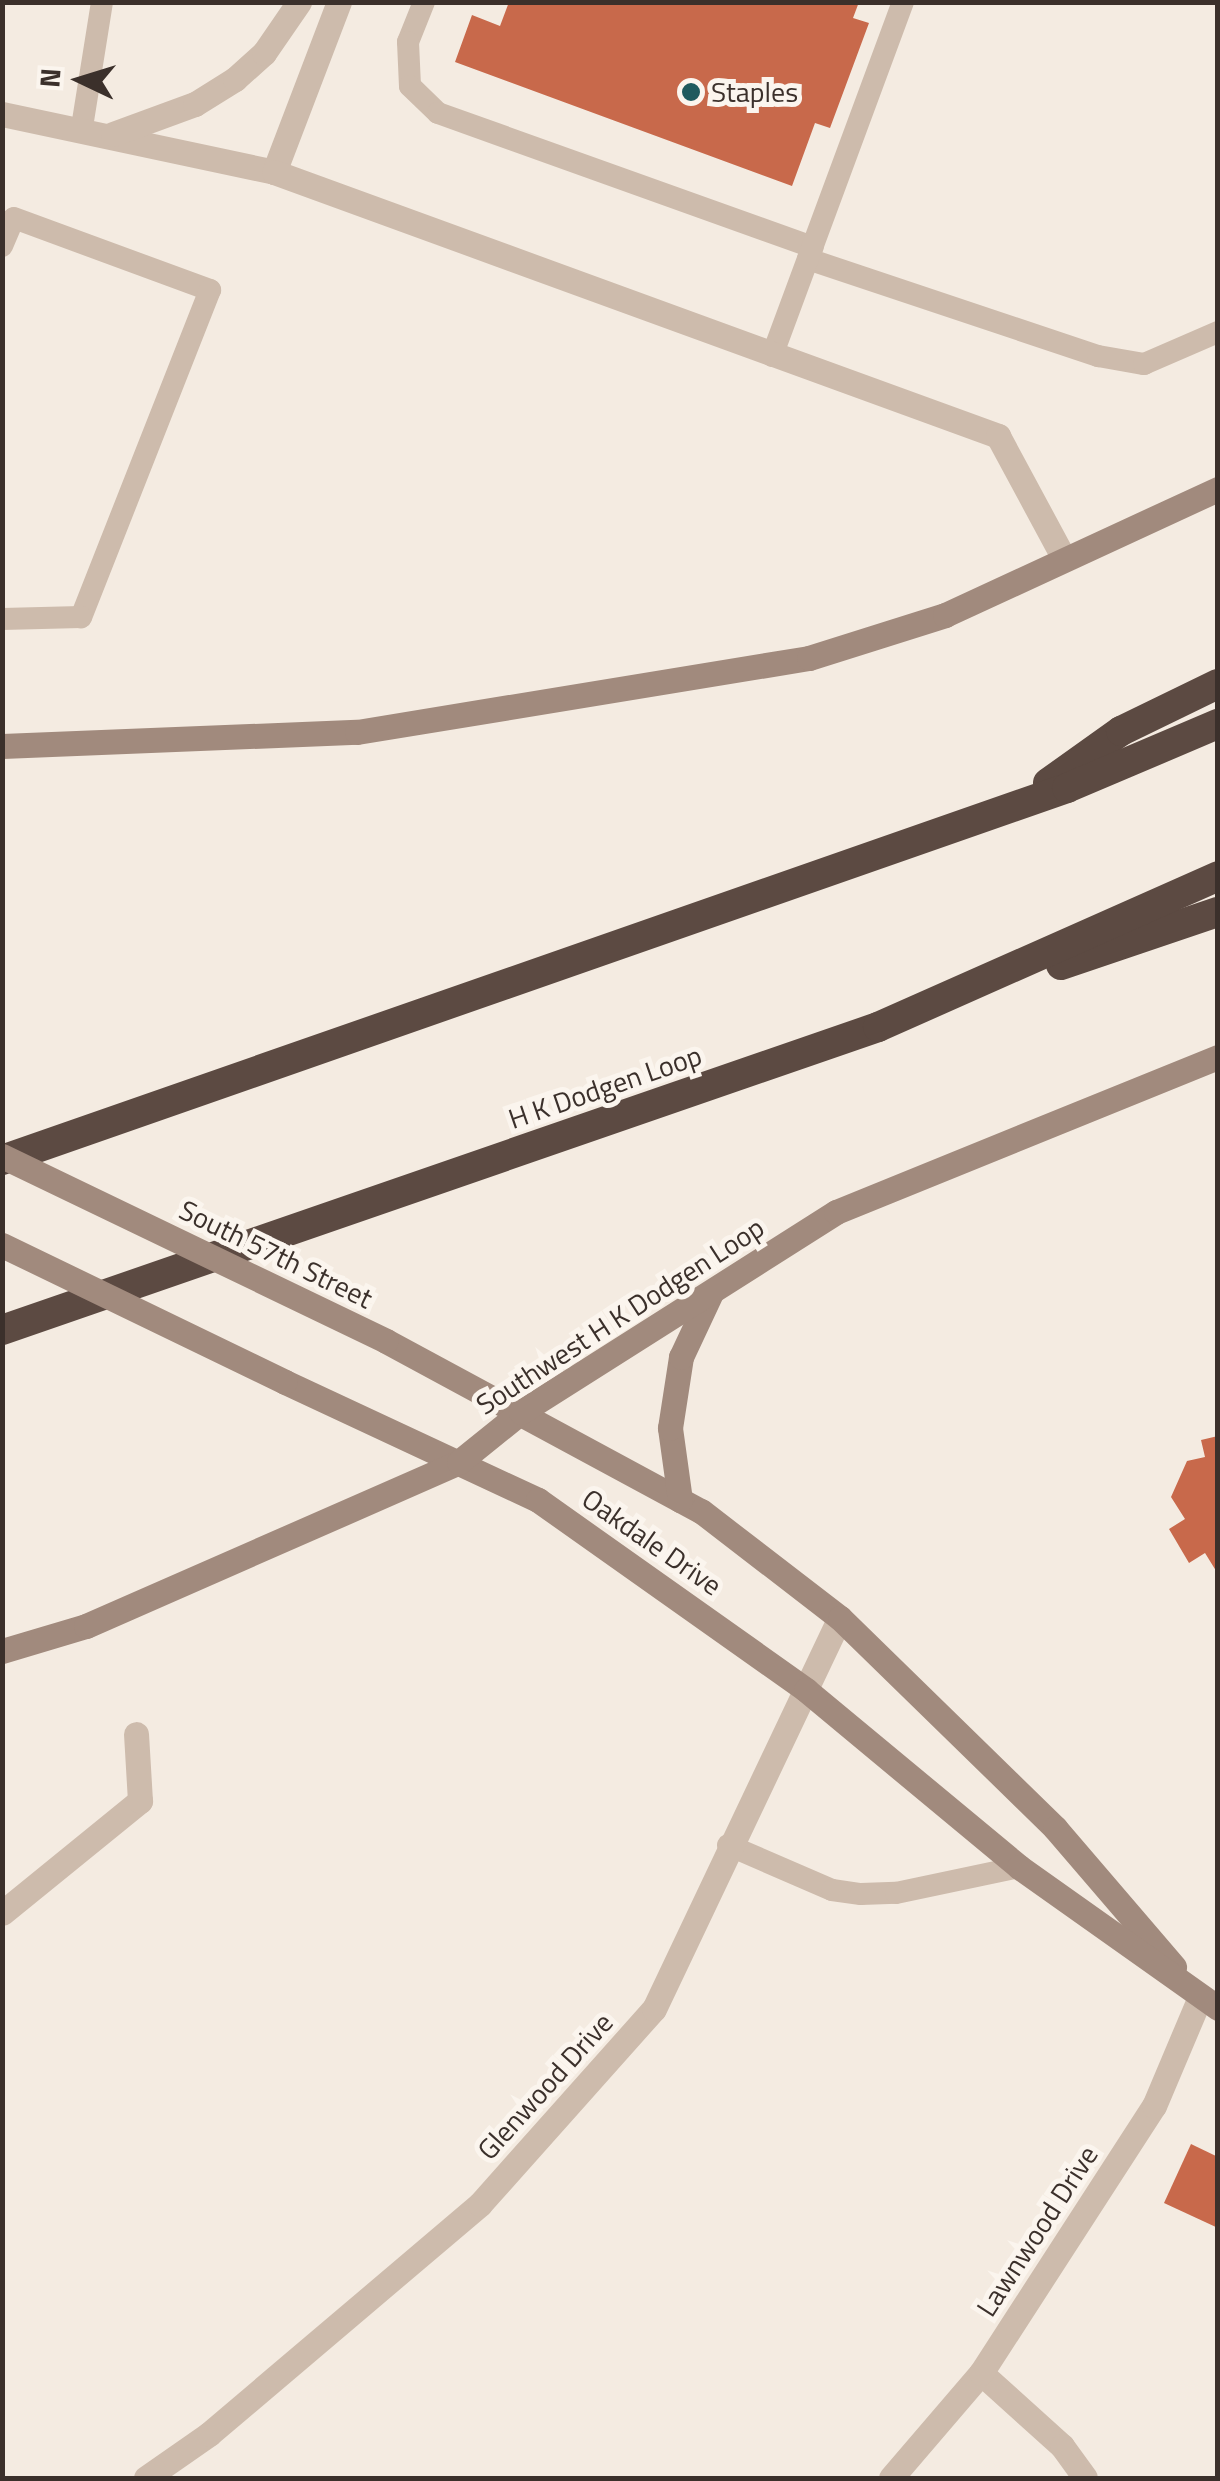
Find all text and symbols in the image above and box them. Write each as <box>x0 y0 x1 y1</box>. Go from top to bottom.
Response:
north arrow <box>30 30 130 130</box>
text: N <box>27 67 72 89</box>
place label: Staples <box>711 75 798 109</box>
marker: Staples <box>680 81 702 103</box>
street label: H K Dodgen Loop <box>504 1038 706 1136</box>
street label: South 57th Street <box>174 1193 378 1315</box>
street label: Southwest H K Dodgen Loop <box>470 1210 770 1422</box>
street label: Oakdale Drive <box>576 1482 728 1602</box>
street label: Glenwood Drive <box>470 2006 620 2166</box>
street label: Lawnwood Drive <box>969 2139 1105 2323</box>

